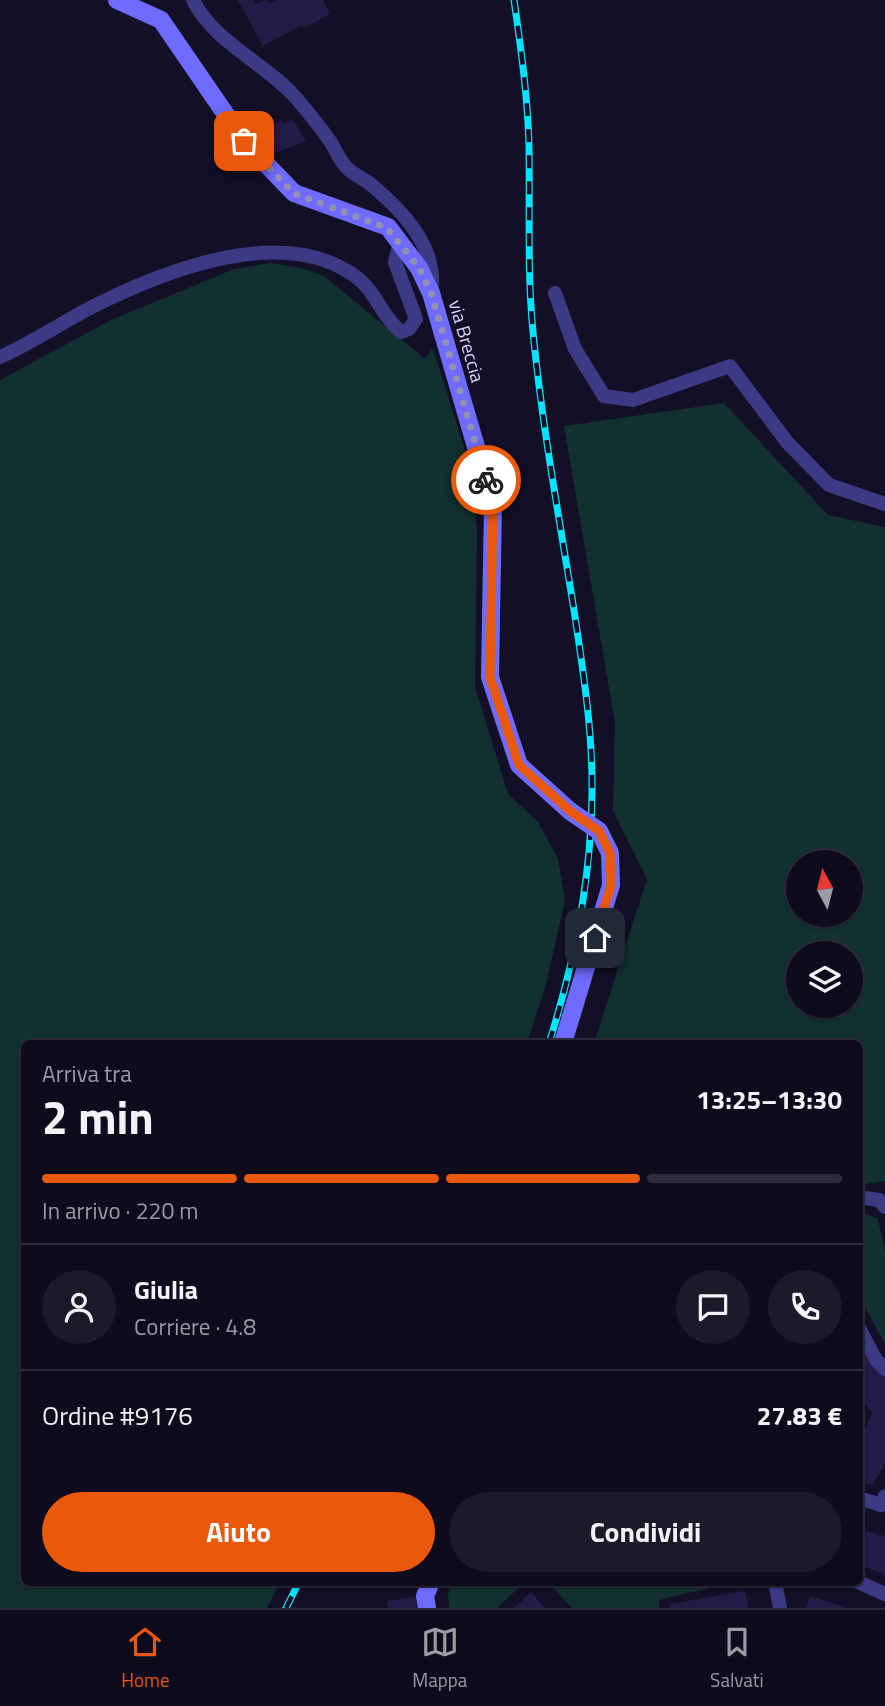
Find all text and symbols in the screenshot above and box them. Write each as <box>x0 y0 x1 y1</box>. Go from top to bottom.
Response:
pin <box>214 111 274 171</box>
icon: bag <box>225 122 263 160</box>
street label: via Breccia <box>442 296 493 386</box>
courier <box>451 445 521 515</box>
icon: bike <box>467 461 505 499</box>
north arrow <box>786 850 863 928</box>
map controls <box>786 850 863 1018</box>
pin <box>565 908 625 968</box>
icon: home <box>576 919 614 957</box>
button: layers <box>786 941 863 1018</box>
text: Arriva tra <box>42 1056 132 1091</box>
text: 13:25–13:30 <box>696 1080 842 1119</box>
text: 2 min <box>42 1082 154 1152</box>
text: In arrivo · 220 m <box>42 1193 199 1228</box>
button: person <box>42 1270 116 1344</box>
text: Giulia <box>134 1270 198 1309</box>
button: chat <box>676 1270 750 1344</box>
button: phone <box>768 1270 842 1344</box>
text: Corriere · 4.8 <box>134 1309 256 1344</box>
text: Ordine #9176 <box>42 1396 193 1435</box>
text: 27.83 € <box>757 1396 842 1435</box>
button: Aiuto <box>42 1492 435 1572</box>
button: Condividi <box>449 1492 842 1572</box>
tab: Home <box>121 1623 170 1694</box>
tab: Mappa <box>412 1623 467 1694</box>
tab: Salvati <box>710 1623 764 1694</box>

